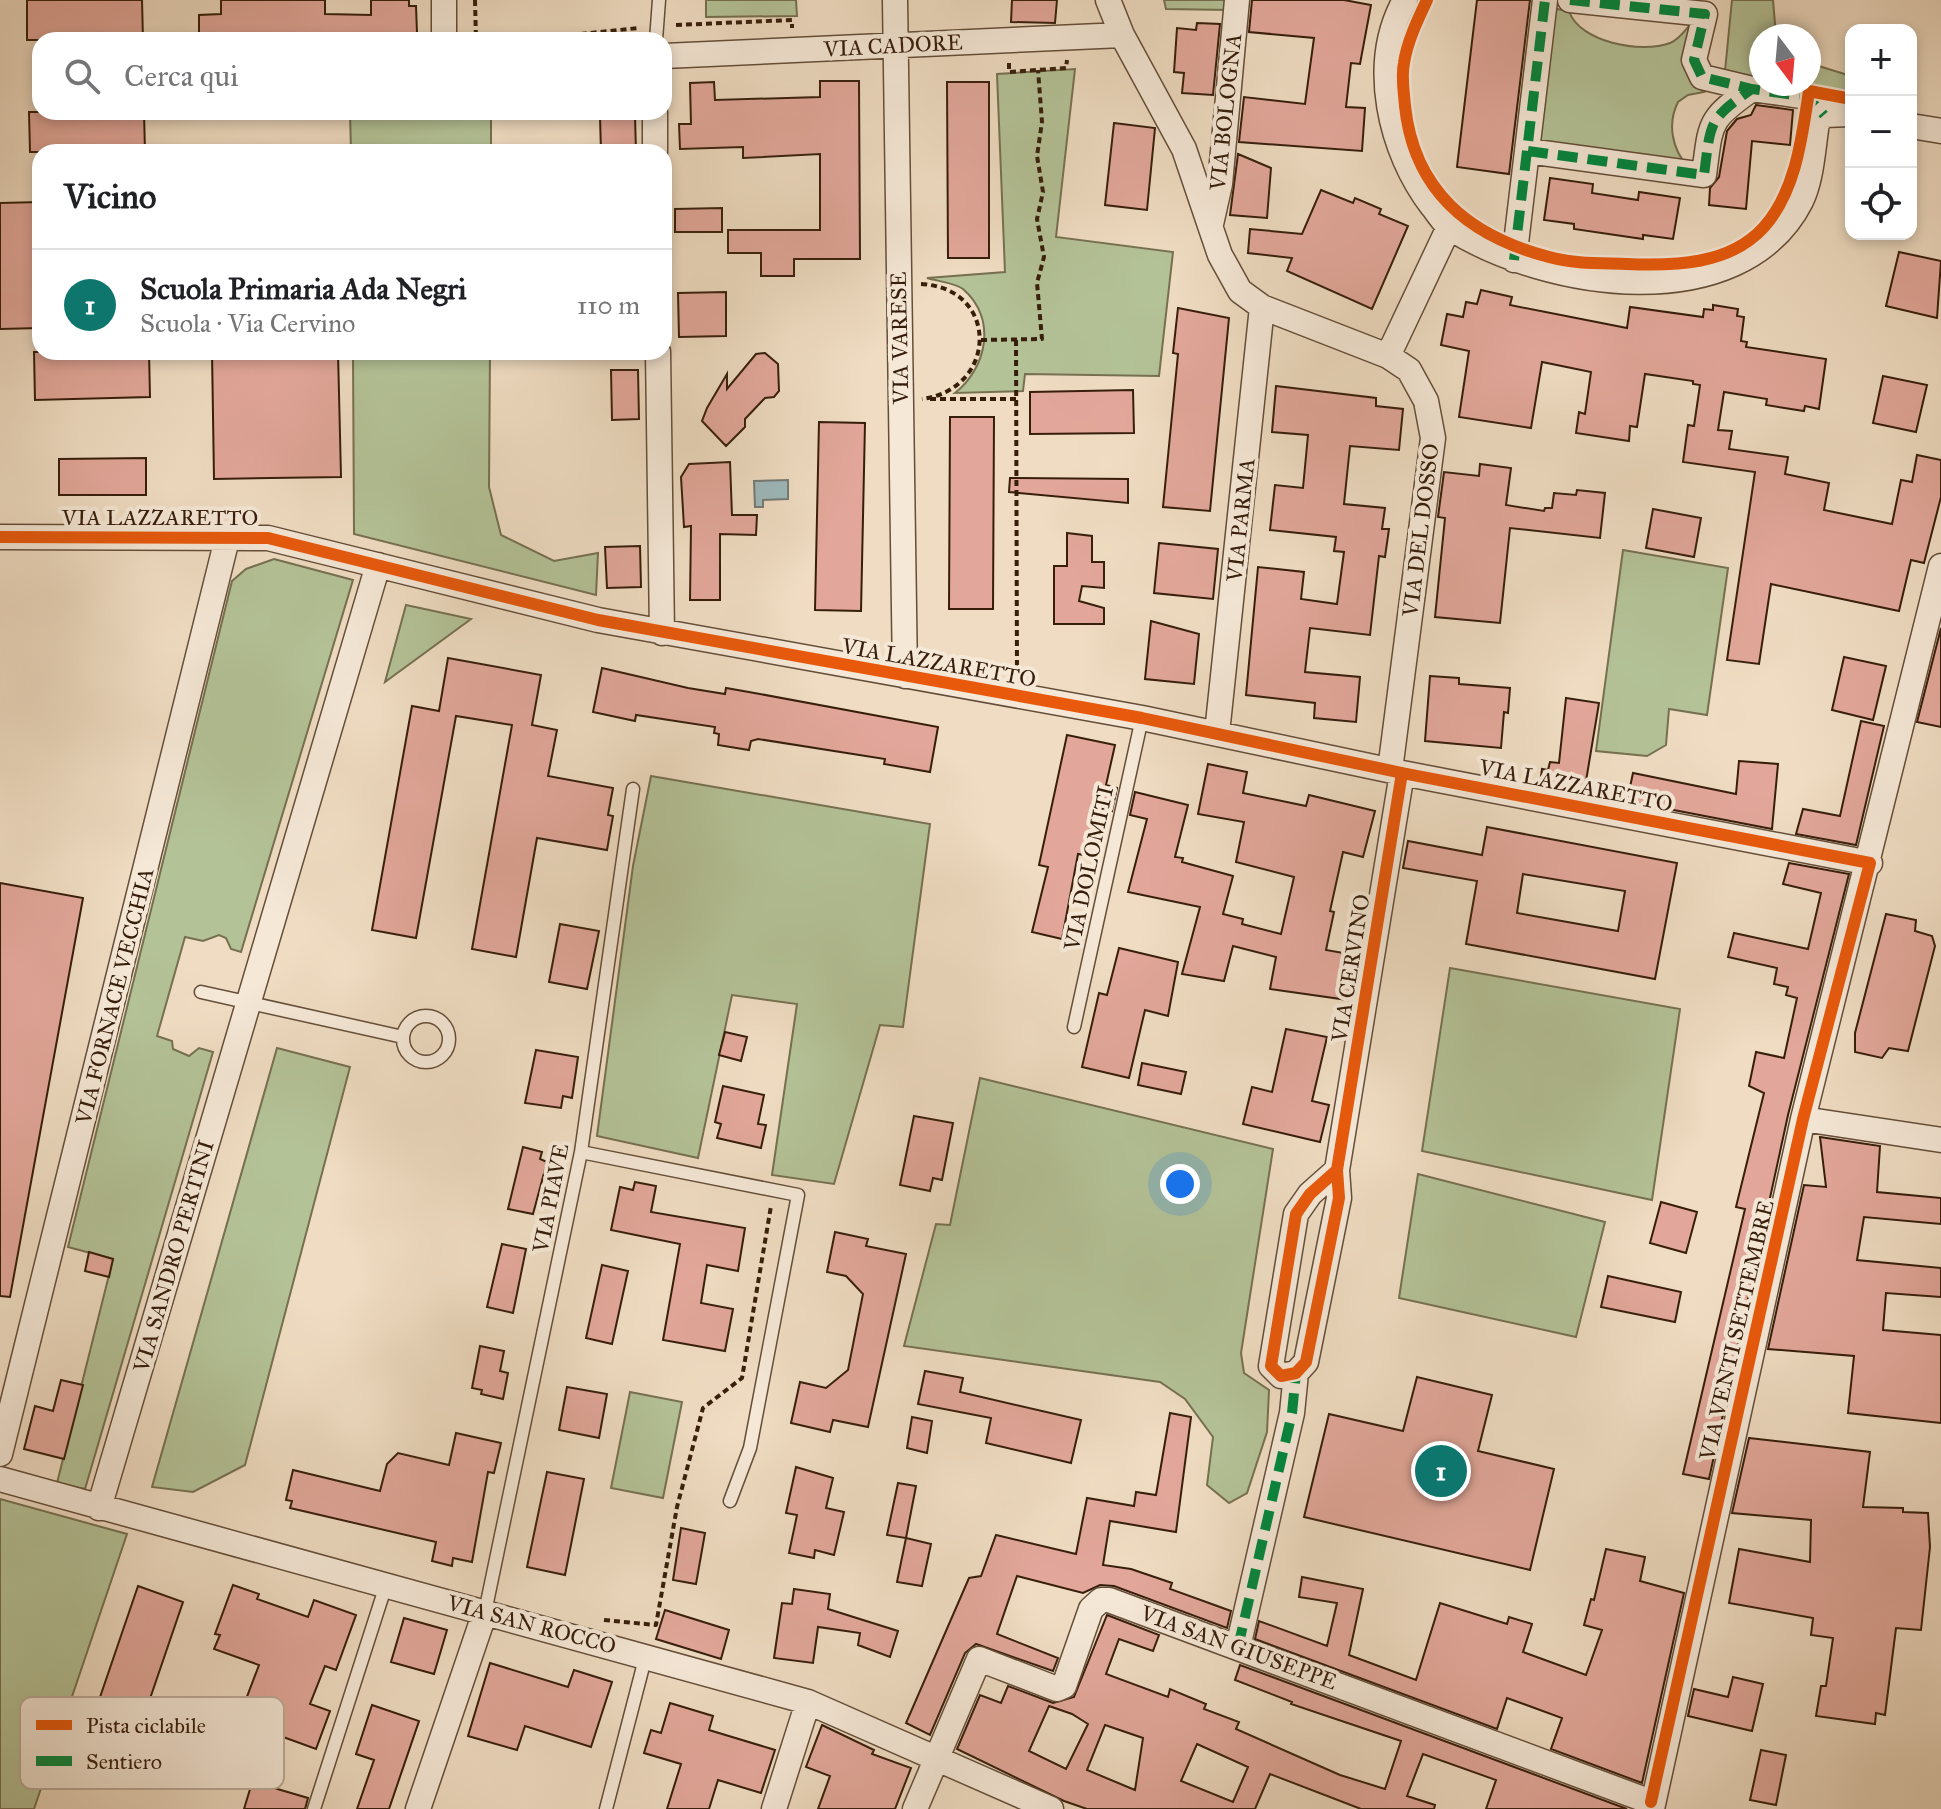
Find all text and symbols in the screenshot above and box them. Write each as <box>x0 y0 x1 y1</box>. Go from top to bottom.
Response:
north arrow <box>1749 24 1821 96</box>
map controls <box>1845 24 1917 240</box>
button: + <box>1845 24 1917 96</box>
street label: VIA CADORE <box>822 28 963 63</box>
search box <box>32 32 672 120</box>
street label: VIA BOLOGNA <box>1204 32 1247 193</box>
icon: search <box>60 54 104 98</box>
text: Cerca qui <box>124 58 238 94</box>
button: − <box>1845 96 1917 168</box>
button: locate <box>1845 168 1917 240</box>
text: Vicino <box>64 176 156 217</box>
text: Scuola Primaria Ada Negri <box>140 271 467 307</box>
street label: VIA VARESE <box>885 271 914 406</box>
text: 1 <box>85 289 95 321</box>
text: 110 m <box>577 289 640 321</box>
text: Scuola · Via Cervino <box>140 307 355 339</box>
street label: VIA DEL DOSSO <box>1396 442 1445 619</box>
street label: VIA PARMA <box>1220 457 1260 584</box>
street label: VIA LAZZARETTO <box>61 504 258 531</box>
street label: VIA LAZZARETTO <box>839 632 1038 693</box>
street label: VIA LAZZARETTO <box>1476 753 1675 818</box>
street label: VIA DOLOMITI <box>1058 783 1119 954</box>
street label: VIA FORNACE VECCHIA <box>69 865 159 1128</box>
street label: VIA CERVINO <box>1325 892 1376 1045</box>
street label: VIA SANDRO PERTINI <box>127 1137 220 1376</box>
street label: VIA PIAVE <box>527 1141 574 1256</box>
your location <box>1160 1164 1200 1204</box>
street label: VIA VENTI SETTEMBRE <box>1693 1197 1780 1464</box>
pin: 1 <box>1415 1441 1467 1501</box>
street label: VIA SAN ROCCO <box>444 1589 619 1660</box>
street label: VIA SAN GIUSEPPE <box>1136 1599 1341 1696</box>
legend <box>20 1697 284 1789</box>
text: Pista ciclabile <box>86 1712 206 1739</box>
text: Sentiero <box>86 1748 162 1775</box>

